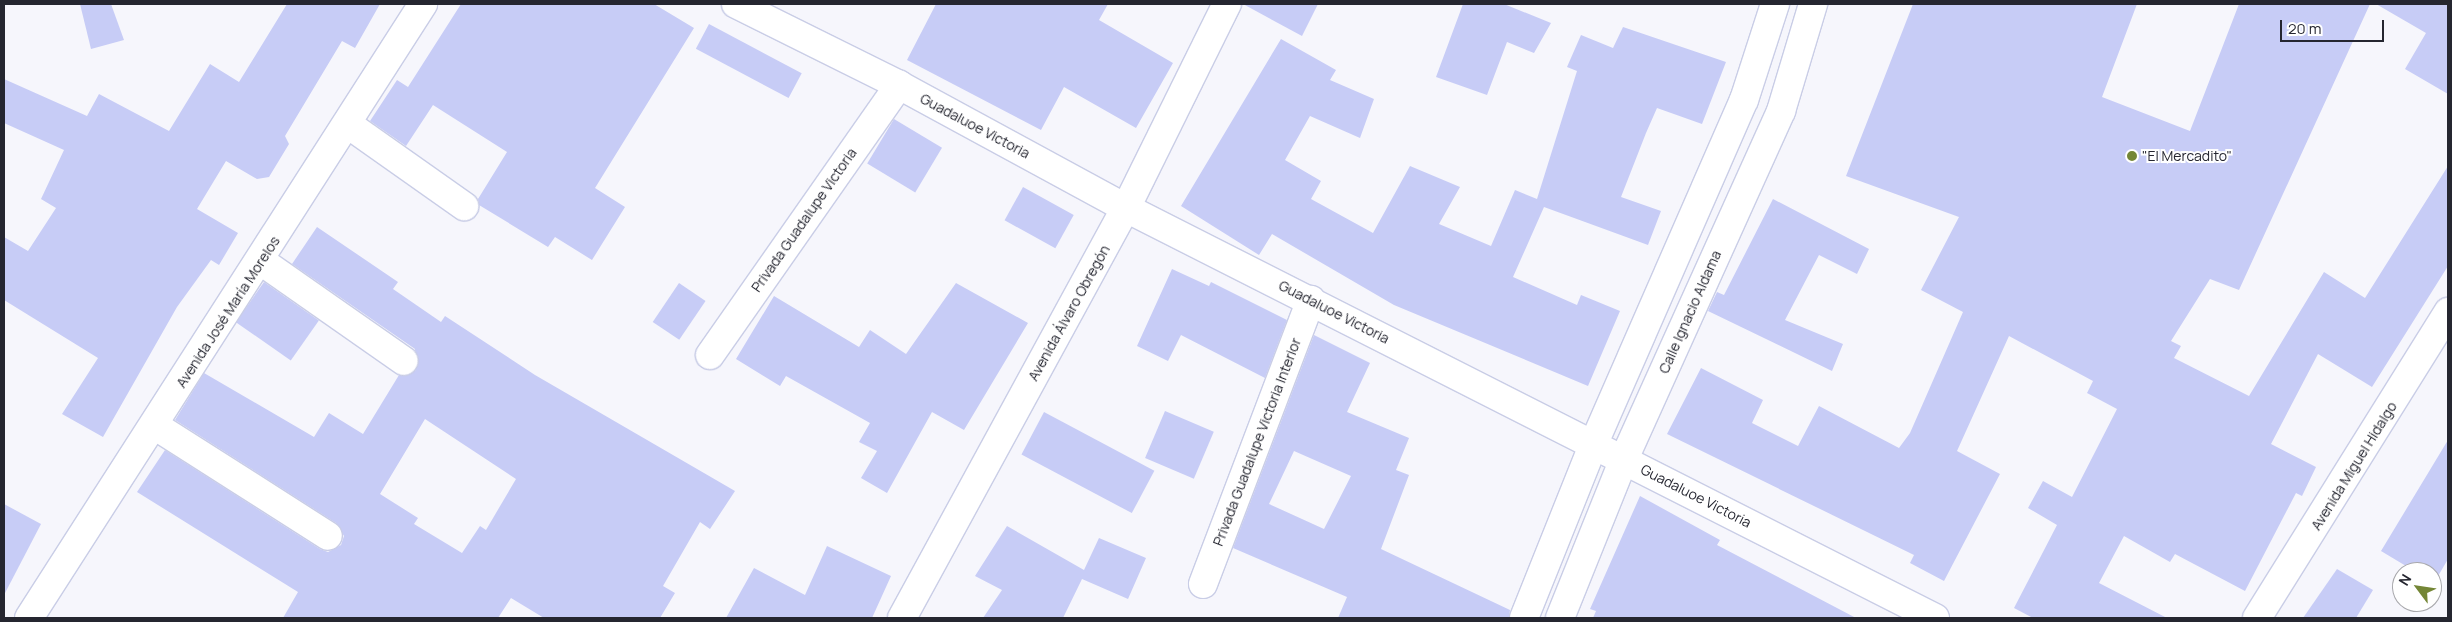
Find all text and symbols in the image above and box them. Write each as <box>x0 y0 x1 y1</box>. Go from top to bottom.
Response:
scale bar <box>2282 10 2386 42</box>
text: 20 m <box>2288 18 2321 39</box>
street label: Guadaluoe Victoria <box>917 90 1033 162</box>
street label: Privada Guadalupe Victoria <box>748 145 860 295</box>
place label: "El Mercadito" <box>2142 148 2232 164</box>
marker: "El Mercadito" <box>2126 150 2138 162</box>
street label: Avenida José María Morelos <box>173 233 283 391</box>
street label: Avenida Álvaro Obregón <box>1025 242 1113 384</box>
street label: Calle Ignacio Aldama <box>1655 248 1725 376</box>
street label: Guadaluoe Victoria <box>1276 277 1392 347</box>
street label: Privada Guadalupe Victoria Interior <box>1209 336 1305 548</box>
street label: Avenida Miguel Hidalgo <box>2308 399 2400 533</box>
street label: Guadaluoe Victoria <box>1638 461 1754 531</box>
north arrow <box>2392 562 2442 612</box>
text: N <box>2394 570 2415 589</box>

